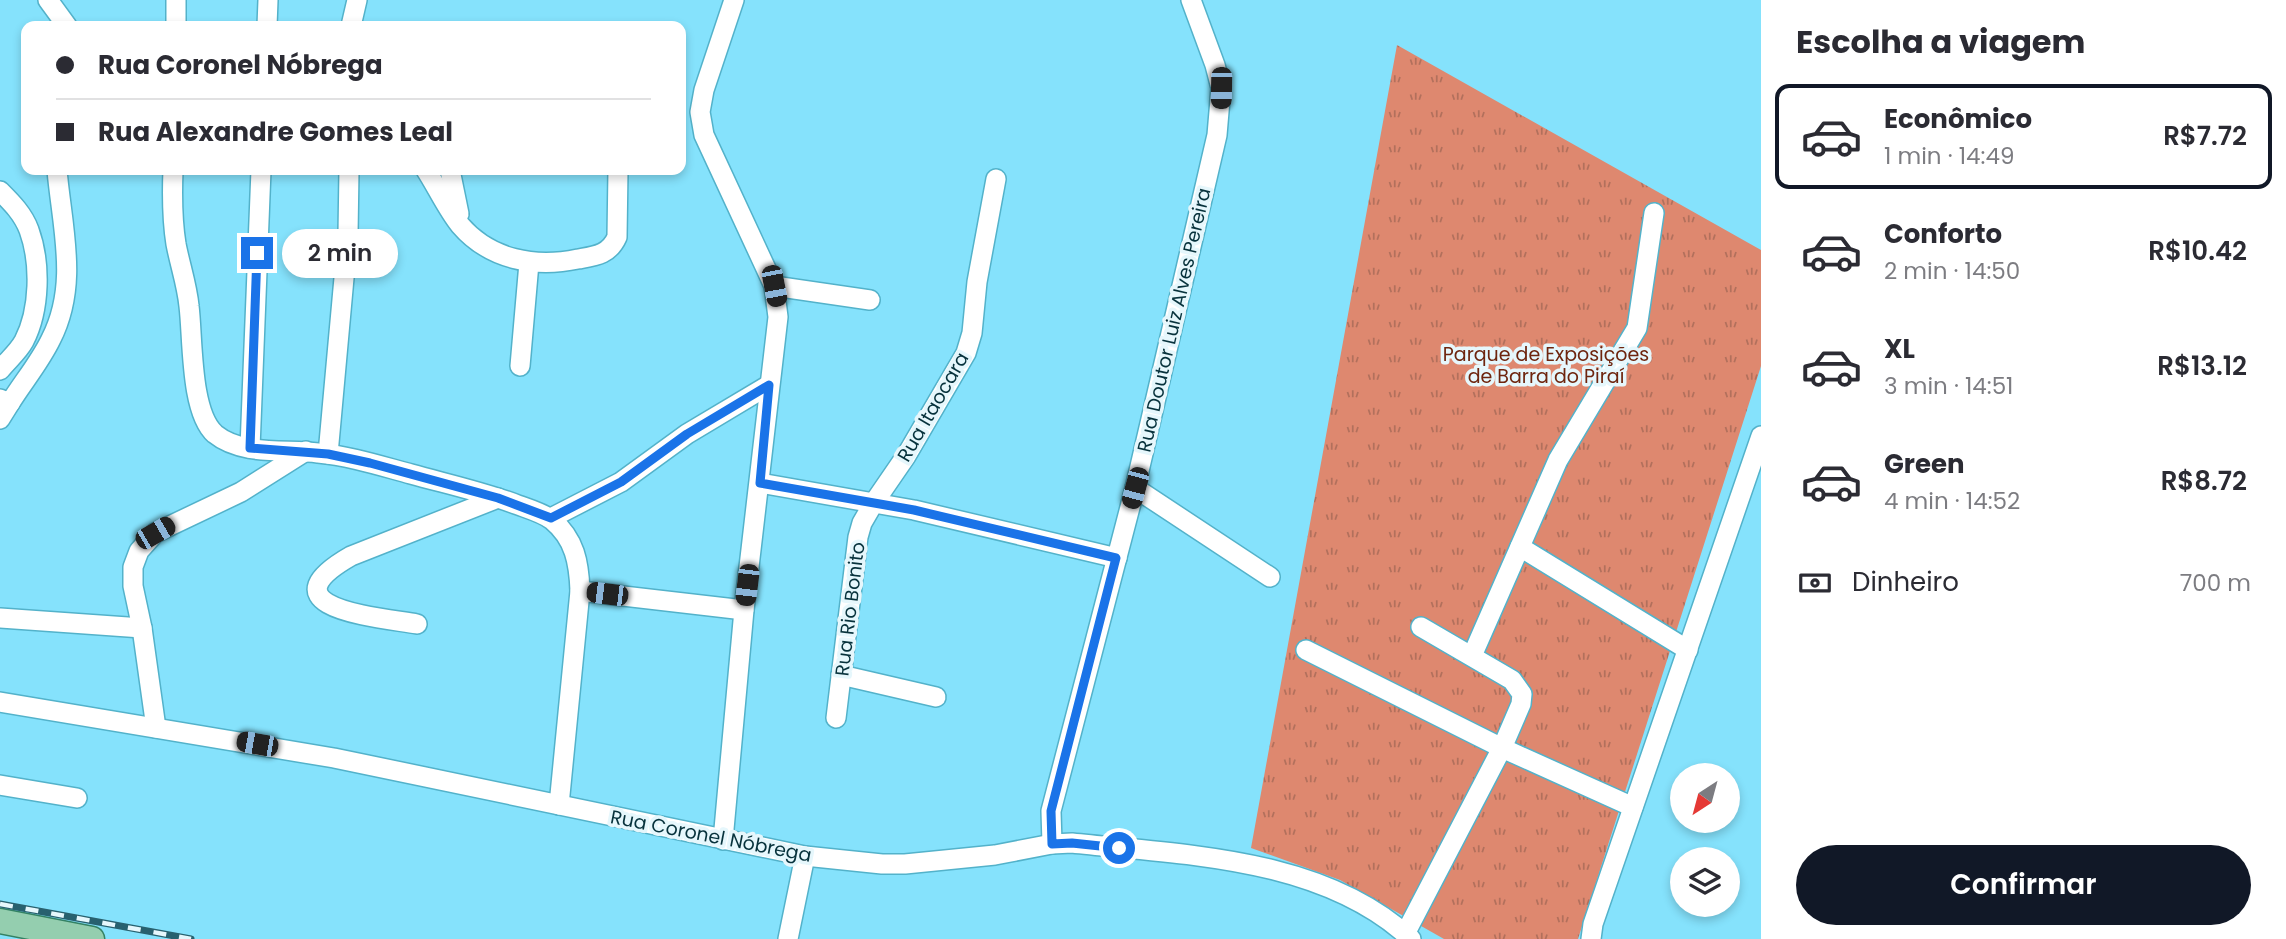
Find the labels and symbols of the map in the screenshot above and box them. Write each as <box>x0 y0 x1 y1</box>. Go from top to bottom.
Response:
car <box>1211 67 1232 109</box>
street label: Rua Doutor Luiz Alves Pereira <box>1130 185 1218 455</box>
callout: 2 min <box>282 229 397 278</box>
route end <box>241 237 273 269</box>
car <box>760 263 789 309</box>
park label: Parque de Exposições de Barra do Piraí <box>1443 341 1649 390</box>
street label: Rua Itaocara <box>891 347 975 467</box>
car <box>1120 465 1151 511</box>
car <box>132 513 179 553</box>
street label: Rua Rio Bonito <box>828 540 872 678</box>
car <box>735 563 760 607</box>
car <box>585 581 630 607</box>
car <box>235 730 280 758</box>
north arrow <box>1670 763 1740 833</box>
street label: Rua Coronel Nóbrega <box>608 803 814 869</box>
route start <box>1103 832 1135 864</box>

